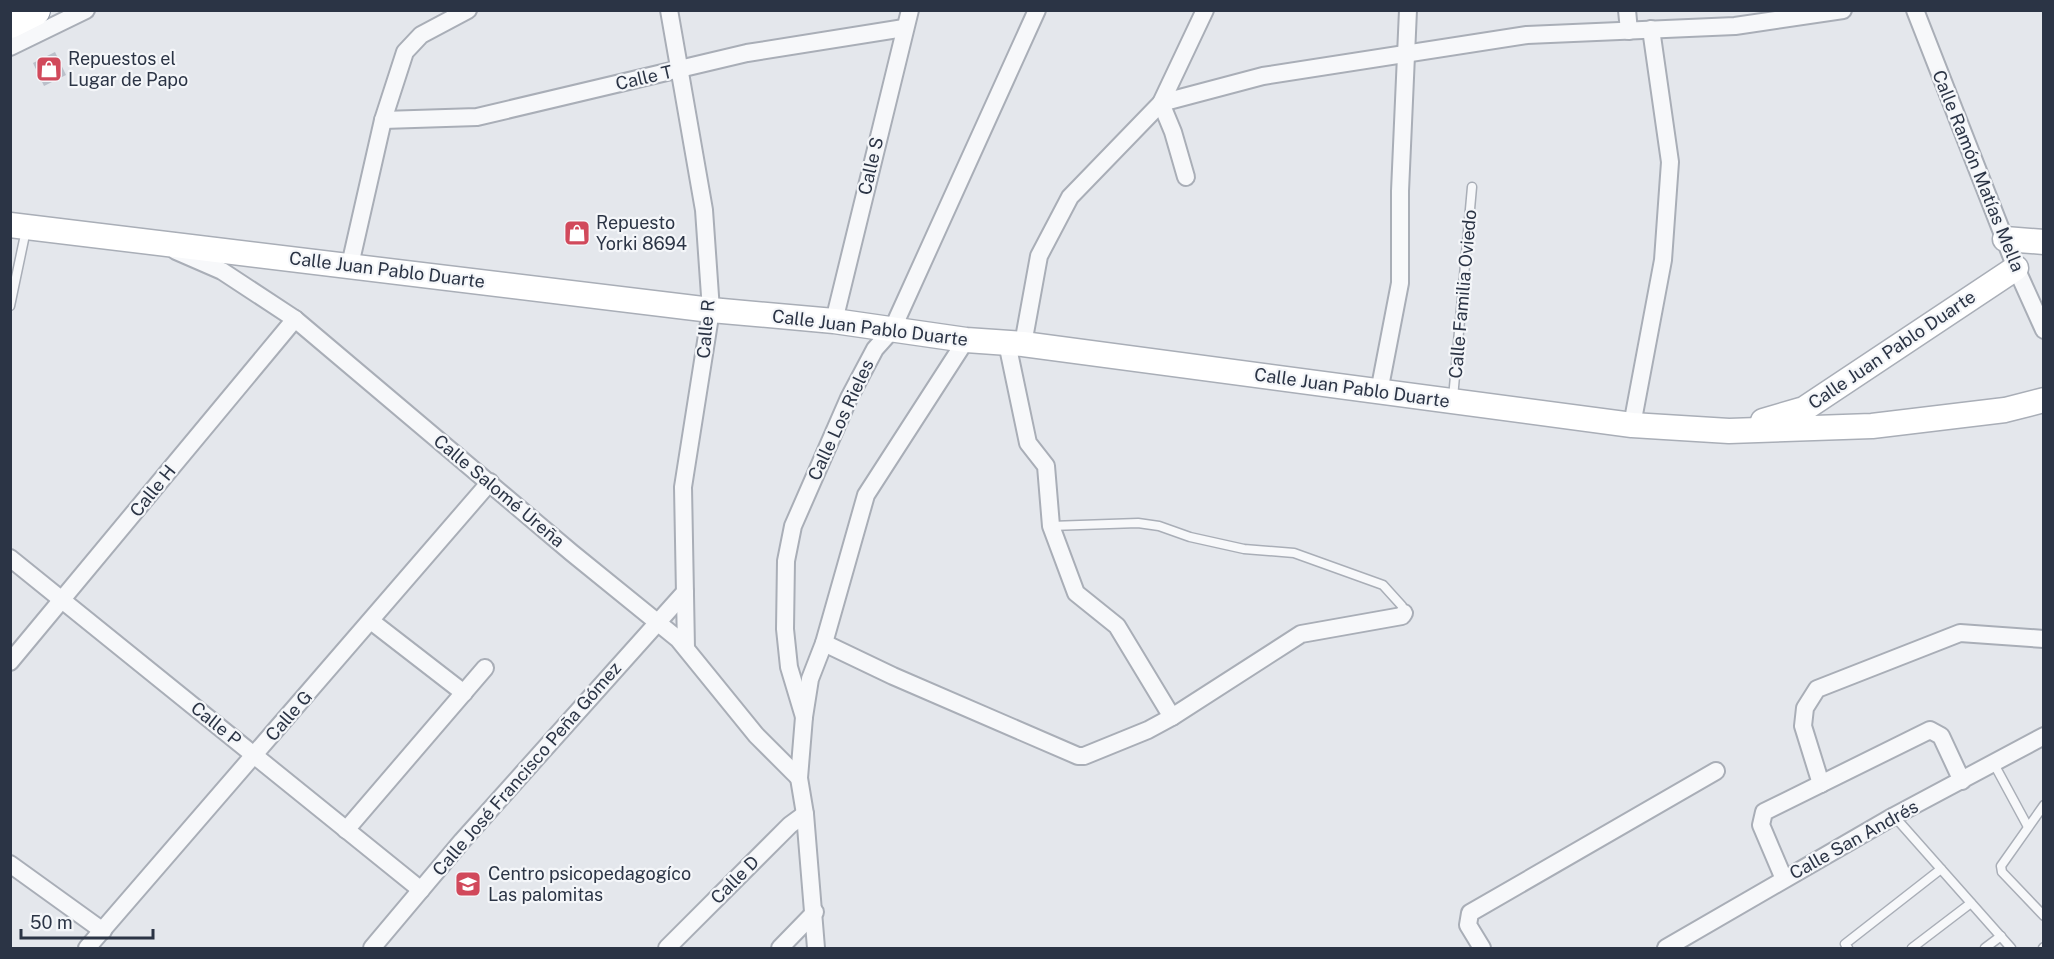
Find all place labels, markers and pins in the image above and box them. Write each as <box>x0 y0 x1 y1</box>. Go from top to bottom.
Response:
place label: Repuestos el Lugar de Papo <box>68 48 188 90</box>
shop icon: Repuestos el Lugar de Papo <box>34 54 64 84</box>
place label: Repuesto Yorki 8694 <box>596 212 687 254</box>
shop icon: Repuesto Yorki 8694 <box>562 218 592 248</box>
place label: Centro psicopedagogíco Las palomitas <box>488 863 691 905</box>
school or university icon: Centro psicopedagogíco Las palomitas <box>453 869 483 899</box>

